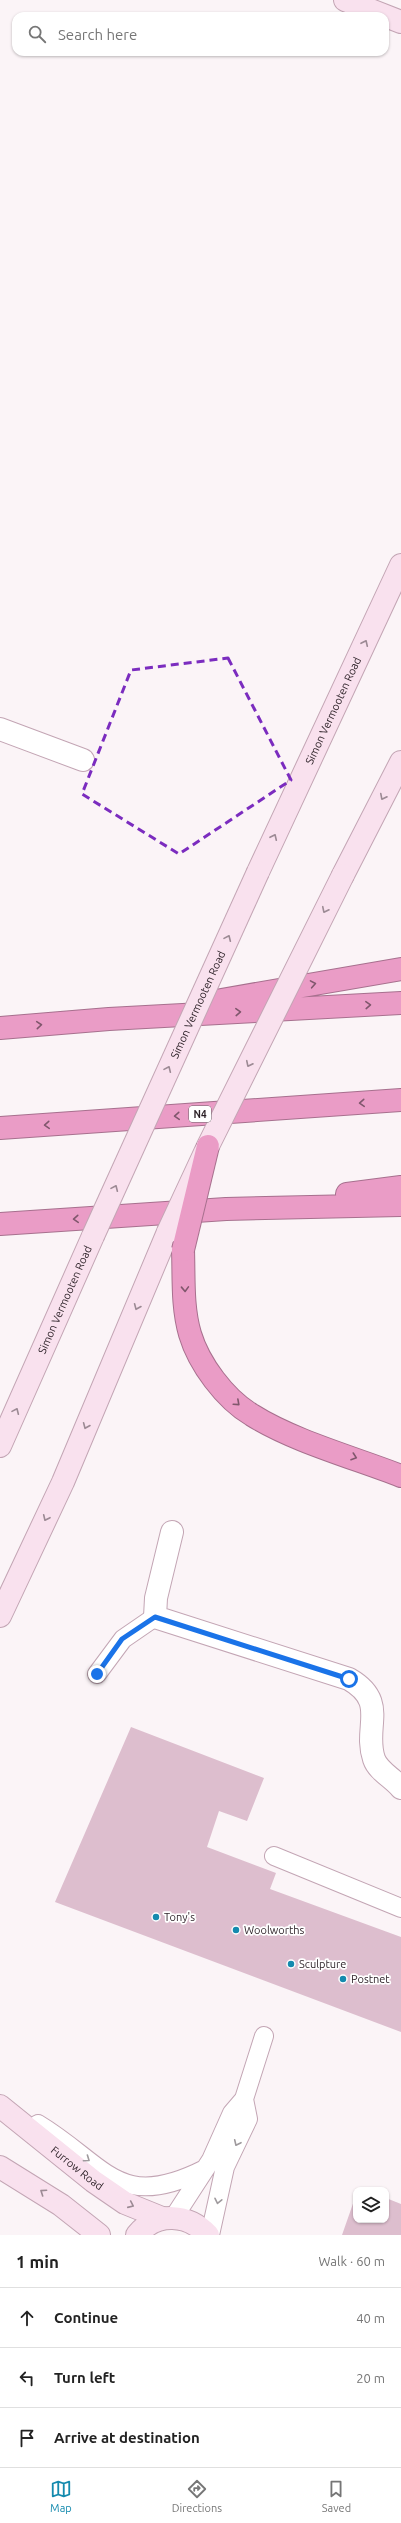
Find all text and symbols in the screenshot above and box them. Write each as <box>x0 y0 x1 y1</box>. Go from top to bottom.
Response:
search box <box>12 12 389 56</box>
icon: search <box>26 23 48 45</box>
text: Search here <box>58 26 137 43</box>
one-way arrow <box>360 640 368 647</box>
street label: Simon Vermooten Road <box>303 655 363 766</box>
one-way arrow <box>380 793 388 800</box>
one-way arrow <box>269 833 277 841</box>
one-way arrow <box>323 905 330 913</box>
one-way arrow <box>223 935 231 942</box>
street label: Simon Vermooten Road <box>168 949 227 1060</box>
one-way arrow <box>310 980 316 989</box>
one-way arrow <box>365 1000 371 1009</box>
one-way arrow <box>235 1008 241 1016</box>
one-way arrow <box>36 1020 42 1029</box>
one-way arrow <box>246 1060 254 1067</box>
one-way arrow <box>164 1066 172 1073</box>
one-way arrow <box>359 1099 365 1108</box>
road number: N4 <box>189 1106 211 1122</box>
one-way arrow <box>174 1112 180 1121</box>
one-way arrow <box>44 1121 50 1130</box>
one-way arrow <box>110 1184 118 1192</box>
one-way arrow <box>73 1215 79 1224</box>
street label: Simon Vermooten Road <box>36 1244 94 1356</box>
one-way arrow <box>180 1286 189 1292</box>
one-way arrow <box>133 1303 141 1310</box>
one-way arrow <box>232 1398 240 1406</box>
one-way arrow <box>11 1407 19 1415</box>
one-way arrow <box>83 1422 91 1430</box>
one-way arrow <box>350 1453 357 1461</box>
one-way arrow <box>43 1513 51 1521</box>
route end <box>88 1665 106 1683</box>
route start <box>340 1670 358 1688</box>
place label: Tony's <box>164 1911 195 1923</box>
marker: Tony's <box>151 1912 161 1922</box>
place label: Woolworths <box>244 1924 304 1936</box>
marker: Woolworths <box>231 1925 241 1935</box>
place label: Sculpture <box>299 1958 346 1970</box>
marker: Sculpture <box>286 1959 296 1969</box>
place label: Postnet <box>351 1973 390 1985</box>
marker: Postnet <box>338 1974 348 1984</box>
one-way arrow <box>234 2138 242 2146</box>
street label: Furrow Road <box>49 2144 106 2192</box>
one-way arrow <box>82 2154 89 2161</box>
map controls <box>353 2187 389 2223</box>
button: layers <box>353 2187 389 2223</box>
one-way arrow <box>40 2190 47 2197</box>
one-way arrow <box>214 2198 222 2204</box>
one-way arrow <box>127 2200 135 2208</box>
text: 1 min <box>16 2252 59 2271</box>
text: Walk · 60 m <box>319 2254 385 2268</box>
icon: ahead <box>16 2307 38 2329</box>
text: Continue <box>54 2309 118 2326</box>
text: 40 m <box>356 2311 385 2325</box>
icon: left <box>16 2367 38 2389</box>
text: Turn left <box>54 2369 115 2386</box>
text: 20 m <box>356 2371 385 2385</box>
icon: arrive <box>16 2427 38 2449</box>
text: Arrive at destination <box>54 2429 200 2446</box>
tab: Map <box>50 2478 72 2514</box>
tab: Directions <box>172 2478 222 2514</box>
tab: Saved <box>322 2478 351 2514</box>

